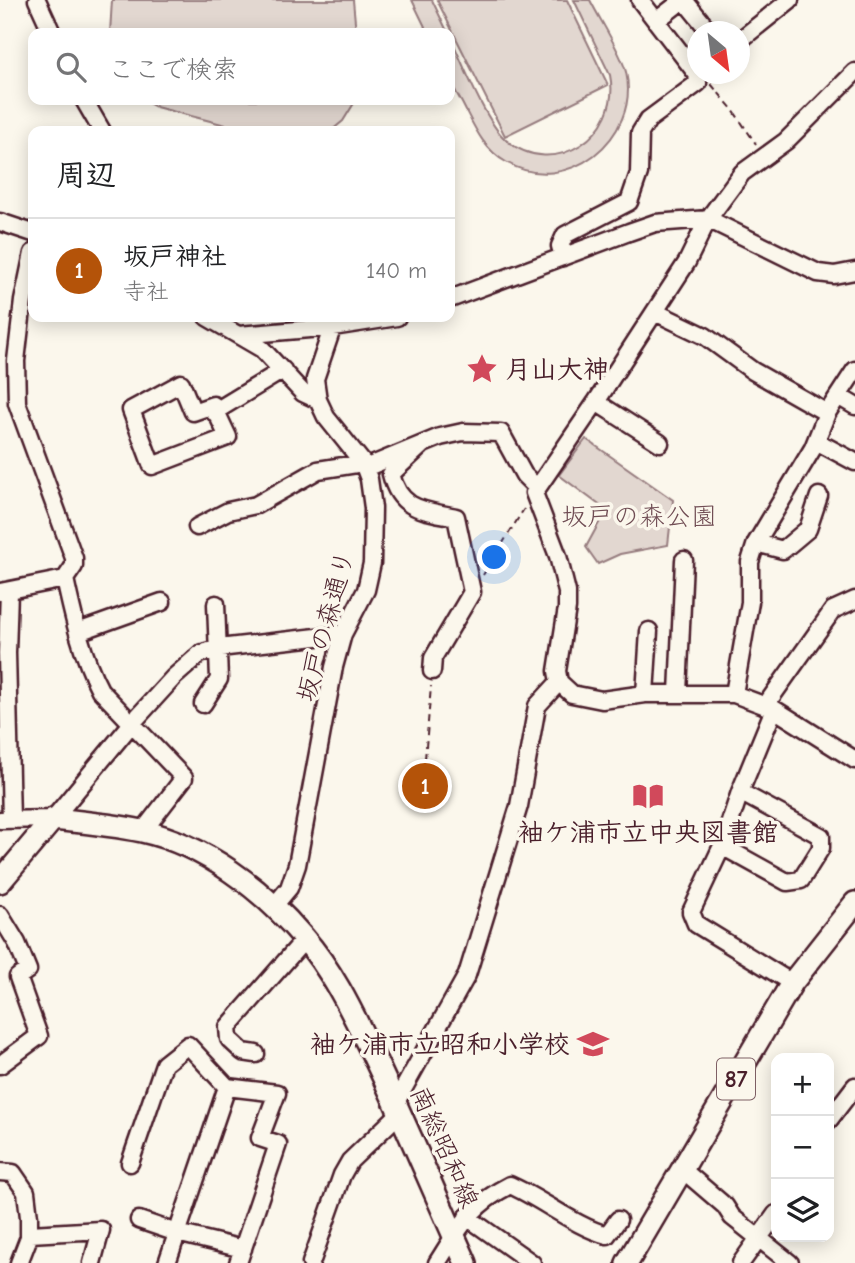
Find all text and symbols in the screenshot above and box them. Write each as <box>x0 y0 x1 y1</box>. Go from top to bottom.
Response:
north arrow <box>687 21 750 84</box>
search box <box>28 28 455 105</box>
icon: search <box>52 48 90 86</box>
text: ここで検索 <box>108 55 238 85</box>
text: 周辺 <box>56 158 116 193</box>
text: 坂戸神社 <box>123 242 227 272</box>
text: 1 <box>74 257 84 284</box>
text: 140 m <box>366 257 427 284</box>
text: 寺社 <box>123 278 169 305</box>
place icon: 月山大神 <box>465 352 499 386</box>
place label: 月山大神 <box>505 355 609 385</box>
park label: 坂戸の森公園 <box>561 502 717 532</box>
your location <box>477 540 511 574</box>
street label: 坂戸の森通り <box>291 547 361 705</box>
pin: 1 <box>402 760 448 812</box>
library icon: 袖ケ浦市立中央図書館 <box>631 779 665 813</box>
place label: 袖ケ浦市立中央図書館 <box>518 818 778 848</box>
school or university icon: 袖ケ浦市立昭和小学校 <box>576 1027 610 1061</box>
place label: 袖ケ浦市立昭和小学校 <box>310 1030 570 1060</box>
map controls <box>771 1053 834 1242</box>
button: + <box>771 1053 834 1116</box>
road number: 87 <box>717 1058 755 1100</box>
street label: 南総昭和線 <box>404 1082 484 1213</box>
button: − <box>771 1116 834 1179</box>
button: layers <box>771 1179 834 1242</box>

